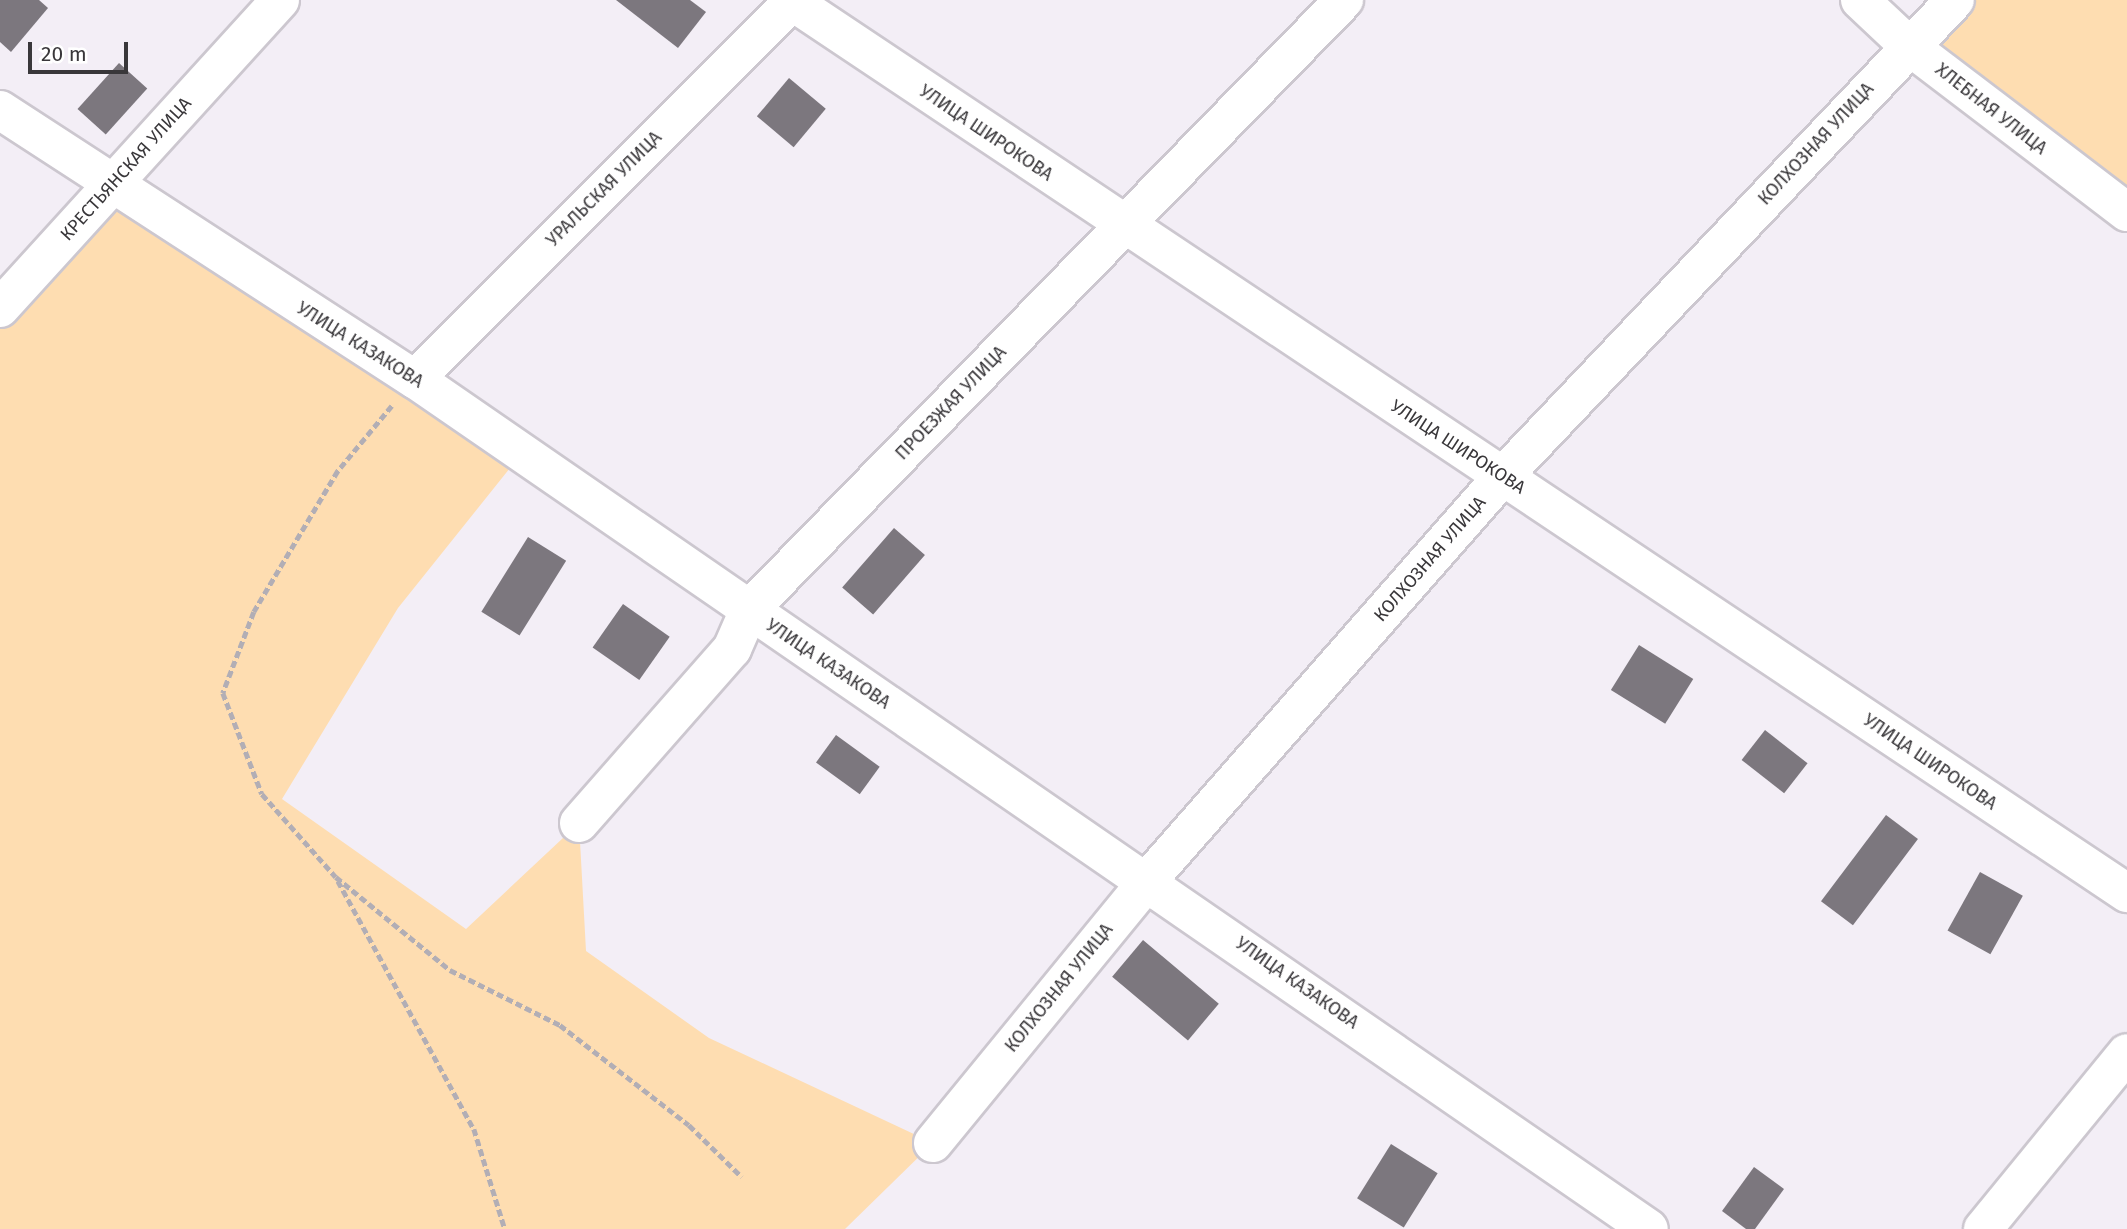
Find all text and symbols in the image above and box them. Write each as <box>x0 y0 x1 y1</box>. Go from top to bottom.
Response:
scale bar <box>32 28 131 72</box>
text: 20 m <box>41 41 87 67</box>
street label: ХЛЕБНАЯ УЛИЦА <box>1931 59 2051 159</box>
street label: КОЛХОЗНАЯ УЛИЦА <box>1754 78 1878 210</box>
street label: УЛИЦА ШИРОКОВА <box>915 80 1057 186</box>
street label: КРЕСТЬЯНСКАЯ УЛИЦА <box>56 93 196 245</box>
street label: УРАЛЬСКАЯ УЛИЦА <box>542 127 666 251</box>
street label: УЛИЦА КАЗАКОВА <box>293 297 427 393</box>
street label: ПРОЕЗЖАЯ УЛИЦА <box>891 342 1011 464</box>
street label: УЛИЦА ШИРОКОВА <box>1387 395 1529 499</box>
street label: КОЛХОЗНАЯ УЛИЦА <box>1370 492 1490 626</box>
street label: УЛИЦА КАЗАКОВА <box>762 615 894 713</box>
street label: УЛИЦА ШИРОКОВА <box>1859 709 2001 815</box>
street label: КОЛХОЗНАЯ УЛИЦА <box>1001 919 1117 1057</box>
street label: УЛИЦА КАЗАКОВА <box>1231 933 1363 1033</box>

